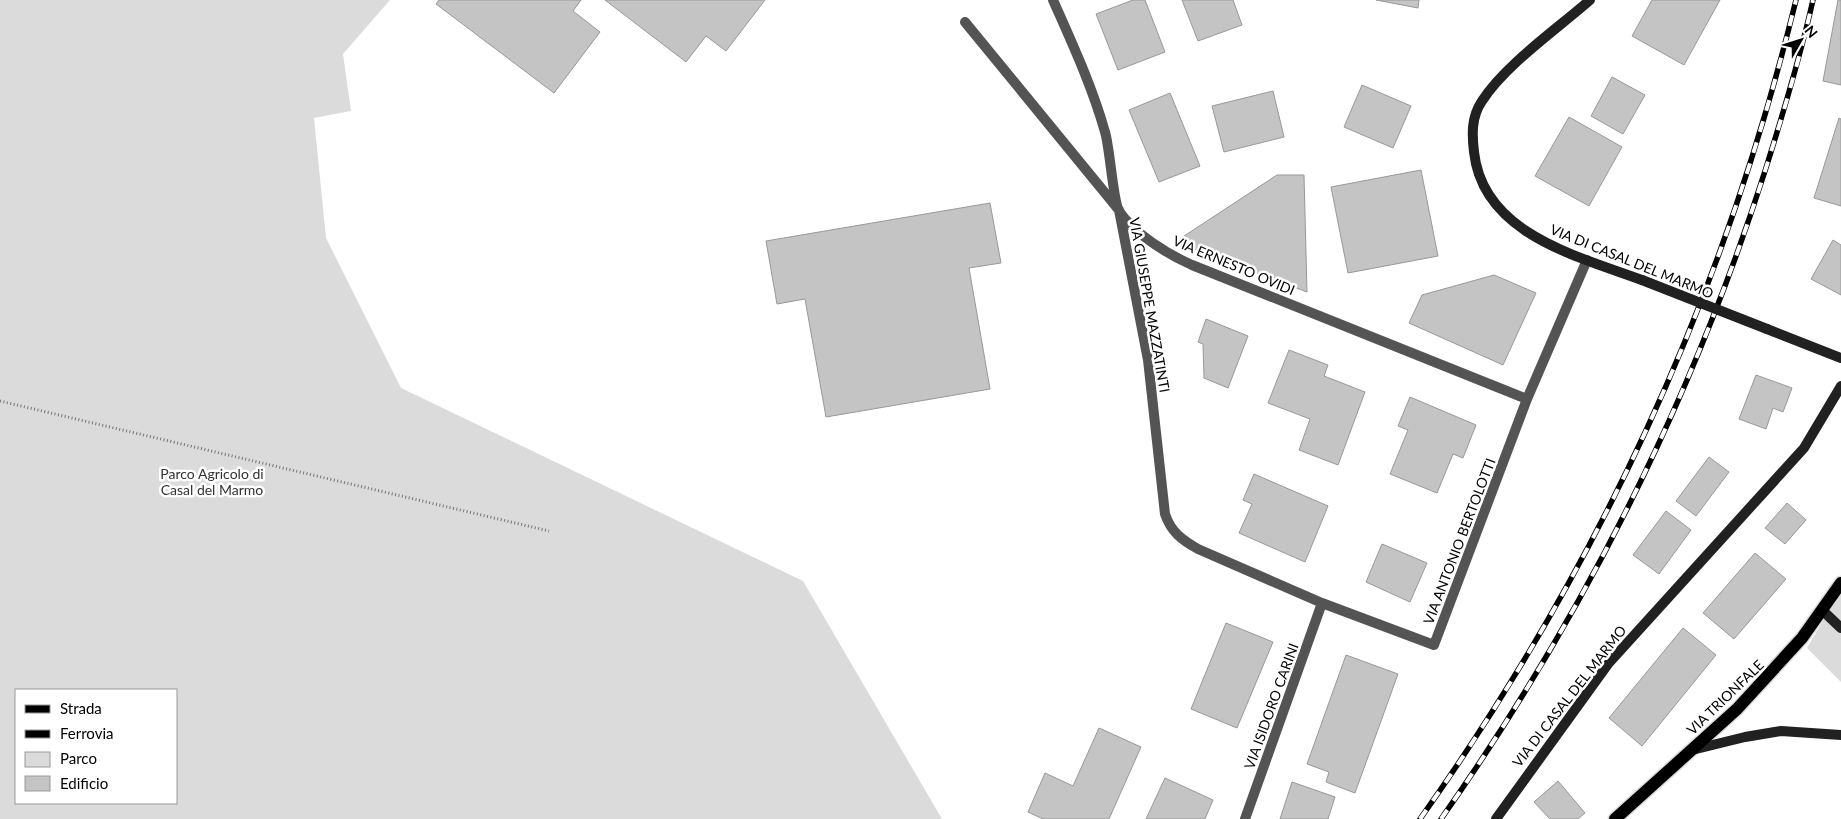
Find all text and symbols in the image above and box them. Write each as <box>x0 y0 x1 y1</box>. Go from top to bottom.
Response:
north arrow <box>1776 15 1826 65</box>
text: N <box>1801 22 1821 41</box>
street label: VIA GIUSEPPE MAZZATINTI <box>1126 216 1174 394</box>
street label: VIA DI CASAL DEL MARMO <box>1548 220 1716 302</box>
street label: VIA ERNESTO OVIDI <box>1171 232 1297 298</box>
street label: VIA ANTONIO BERTOLOTTI <box>1419 455 1499 627</box>
park label: Parco Agricolo di Casal del Marmo <box>160 465 264 498</box>
street label: VIA DI CASAL DEL MARMO <box>1509 622 1629 770</box>
street label: VIA ISIDORO CARINI <box>1240 641 1302 771</box>
street label: VIA TRIONFALE <box>1683 656 1767 738</box>
legend <box>15 689 178 804</box>
text: Strada <box>60 699 102 717</box>
text: Ferrovia <box>60 724 113 742</box>
text: Parco <box>60 749 97 767</box>
text: Edificio <box>60 774 108 792</box>

